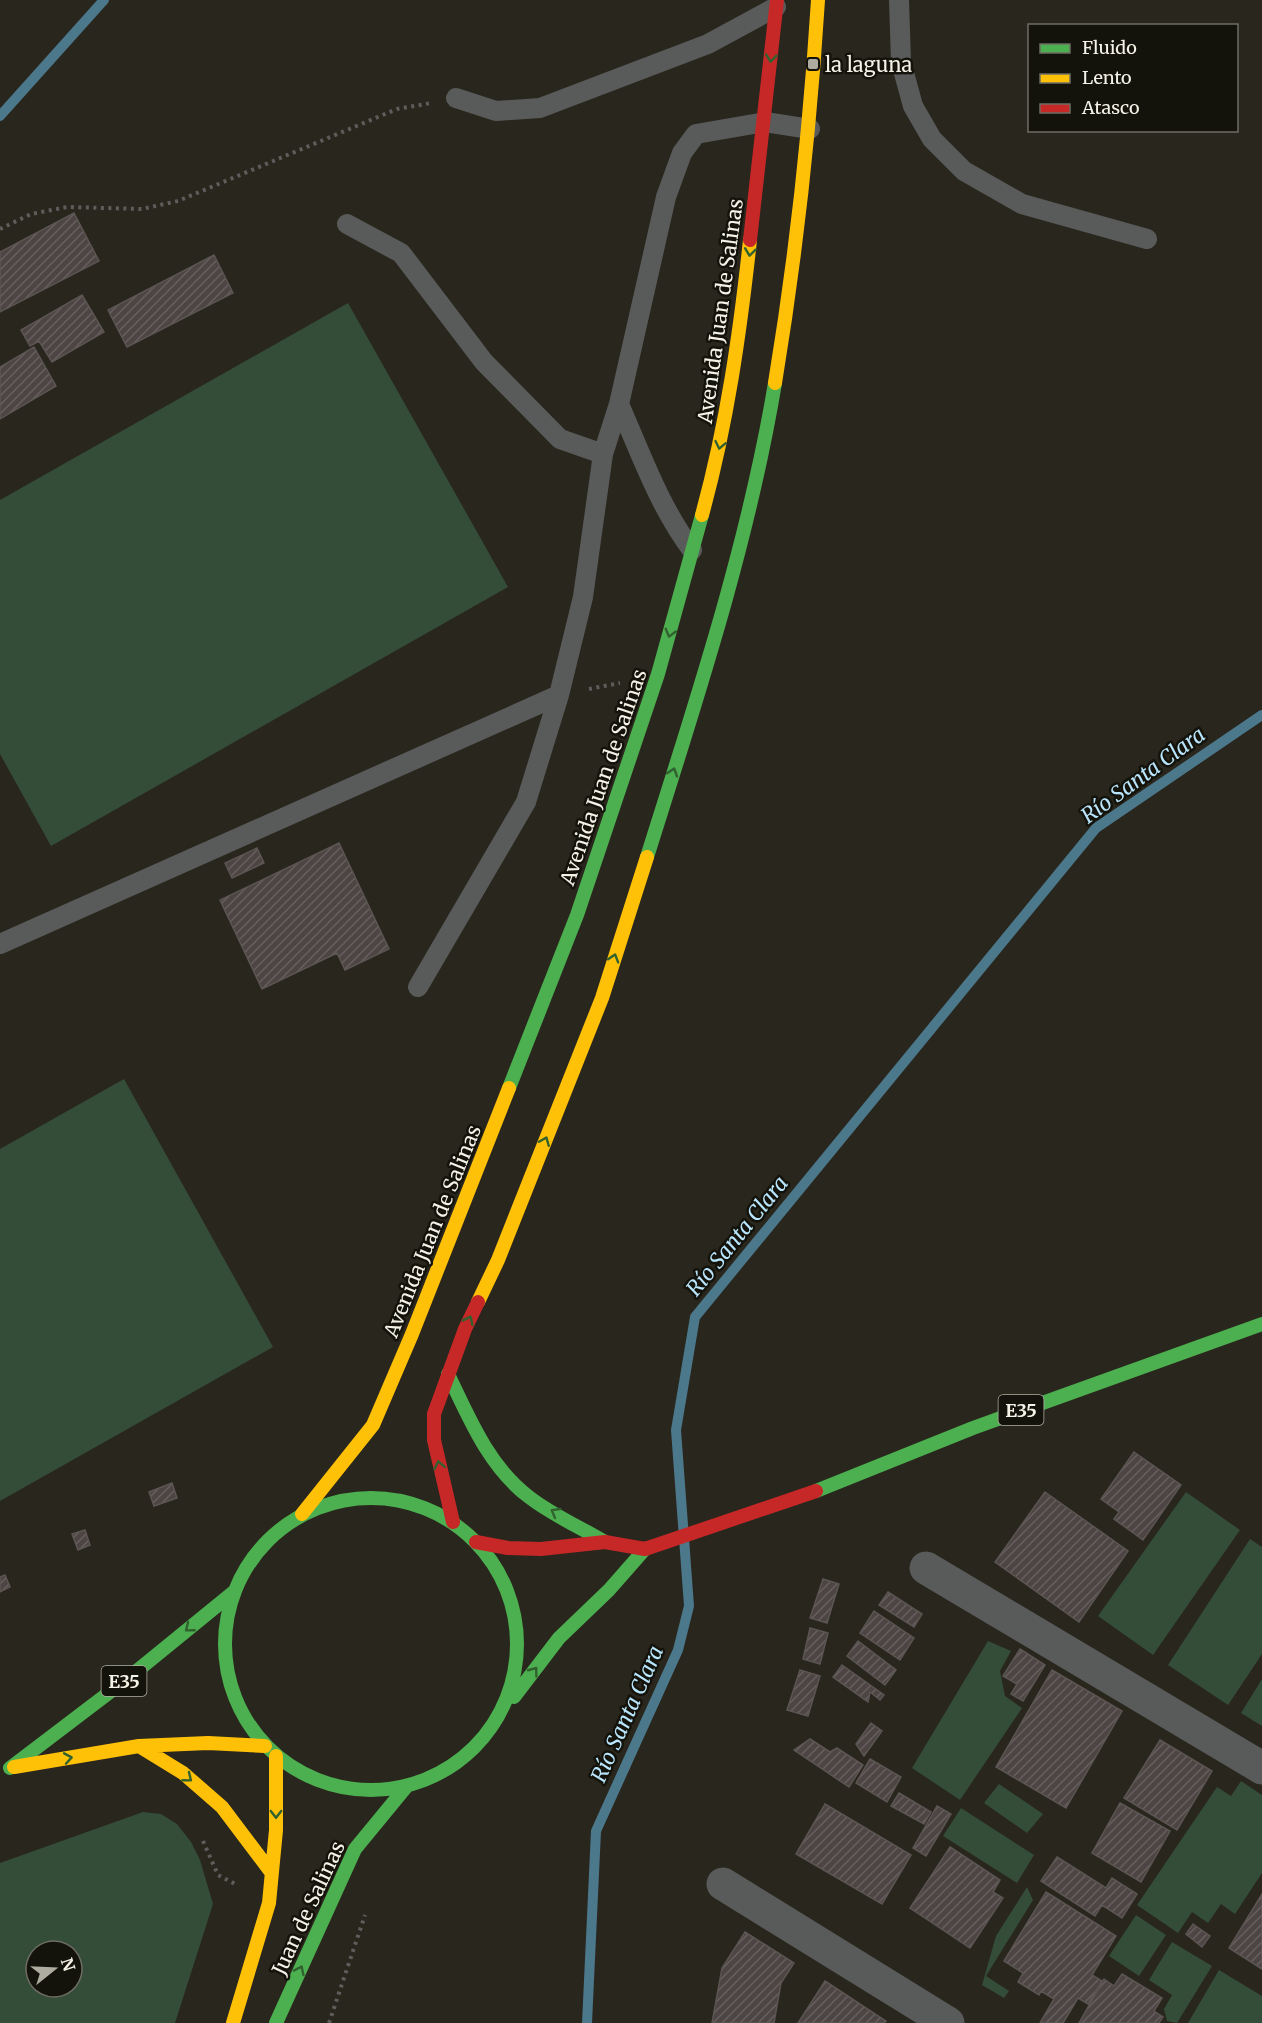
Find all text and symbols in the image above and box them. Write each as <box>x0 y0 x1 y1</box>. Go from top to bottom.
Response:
legend <box>1028 24 1238 132</box>
text: Fluido <box>1082 36 1137 59</box>
place label: la laguna <box>825 52 912 77</box>
one-way arrow <box>765 54 778 63</box>
marker: la laguna <box>806 57 820 71</box>
text: Lento <box>1082 66 1132 89</box>
text: Atasco <box>1081 96 1140 119</box>
street label: Avenida Juan de Salinas <box>692 197 748 426</box>
one-way arrow <box>745 248 757 257</box>
one-way arrow <box>714 439 727 449</box>
one-way arrow <box>664 628 677 638</box>
street label: Avenida Juan de Salinas <box>554 666 652 889</box>
water label: Río Santa Clara <box>1076 721 1210 829</box>
one-way arrow <box>665 767 678 778</box>
one-way arrow <box>607 953 619 964</box>
street label: Avenida Juan de Salinas <box>378 1121 486 1342</box>
one-way arrow <box>538 1136 551 1146</box>
water label: Río Santa Clara <box>680 1170 794 1302</box>
one-way arrow <box>462 1315 474 1326</box>
road number: E35 <box>998 1395 1044 1425</box>
one-way arrow <box>433 1461 446 1471</box>
one-way arrow <box>551 1508 561 1520</box>
one-way arrow <box>185 1620 196 1631</box>
water label: Río Santa Clara <box>585 1641 669 1787</box>
road number: E35 <box>102 1666 146 1696</box>
one-way arrow <box>526 1666 537 1677</box>
one-way arrow <box>62 1752 72 1765</box>
one-way arrow <box>181 1771 192 1782</box>
one-way arrow <box>270 1810 282 1819</box>
street label: Juan de Salinas <box>266 1837 350 1980</box>
north arrow <box>24 1939 84 1999</box>
text: N <box>57 1955 80 1974</box>
one-way arrow <box>293 1965 305 1976</box>

